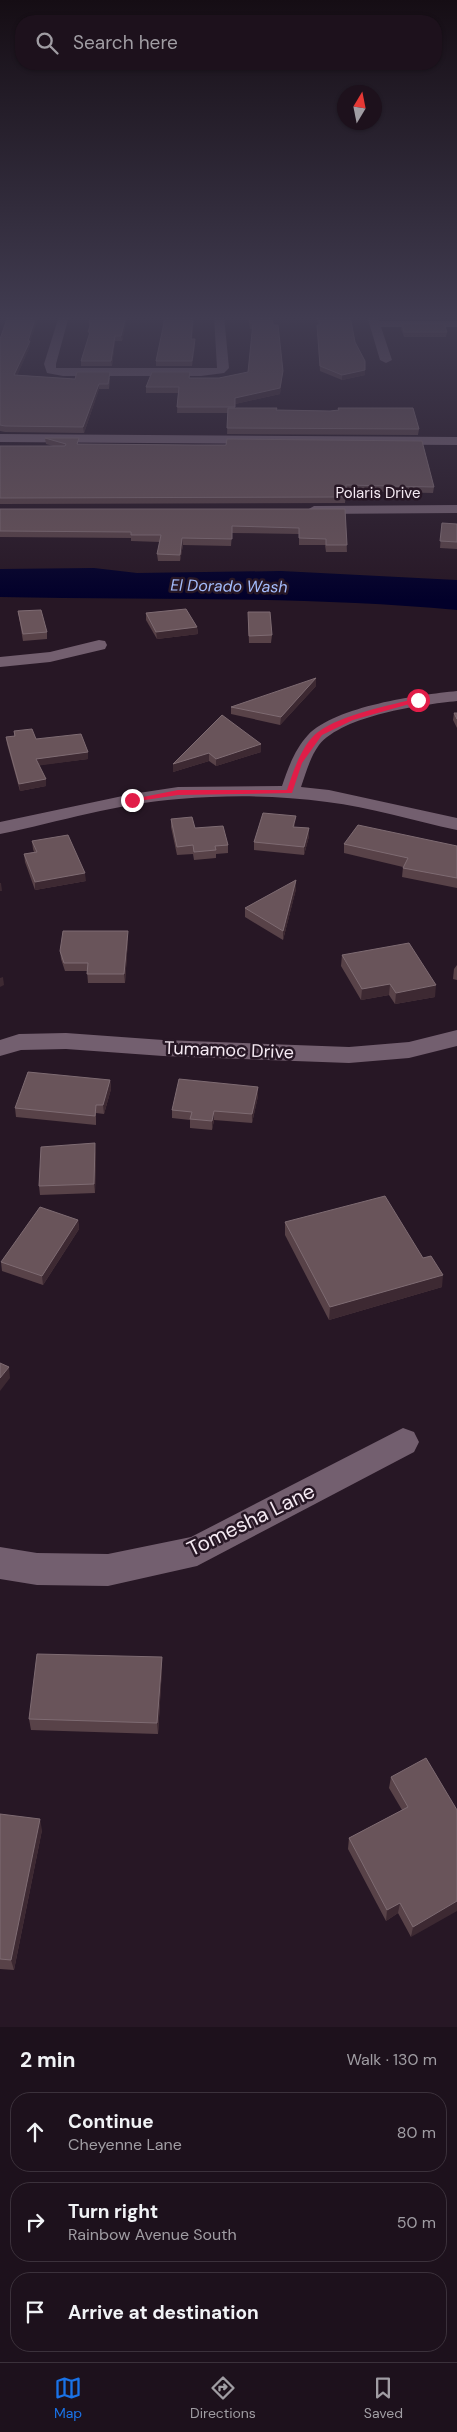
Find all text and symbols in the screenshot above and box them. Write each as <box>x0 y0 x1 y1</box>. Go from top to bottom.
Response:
search box <box>15 15 442 70</box>
icon: search <box>33 29 61 57</box>
text: Search here <box>73 30 178 55</box>
north arrow <box>337 85 382 130</box>
street label: Polaris Drive <box>336 483 420 503</box>
water label: El Dorado Wash <box>170 574 288 598</box>
route start <box>407 689 430 712</box>
route end <box>121 789 144 812</box>
street label: Tumamoc Drive <box>164 1036 294 1064</box>
street label: Tomesha Lane <box>182 1477 320 1563</box>
text: 2 min <box>20 2046 76 2074</box>
text: Walk · 130 m <box>346 2049 437 2070</box>
text: Continue <box>68 2109 154 2134</box>
icon: ahead <box>21 2118 49 2146</box>
text: 80 m <box>397 2122 436 2143</box>
text: Cheyenne Lane <box>68 2134 182 2155</box>
text: Turn right <box>68 2199 158 2224</box>
icon: right <box>21 2208 49 2236</box>
text: 50 m <box>397 2212 436 2233</box>
text: Rainbow Avenue South <box>68 2224 237 2245</box>
icon: arrive <box>21 2298 49 2326</box>
text: Arrive at destination <box>68 2300 259 2325</box>
tab: Map <box>54 2374 82 2422</box>
tab: Directions <box>190 2374 256 2422</box>
tab: Saved <box>364 2374 403 2422</box>

